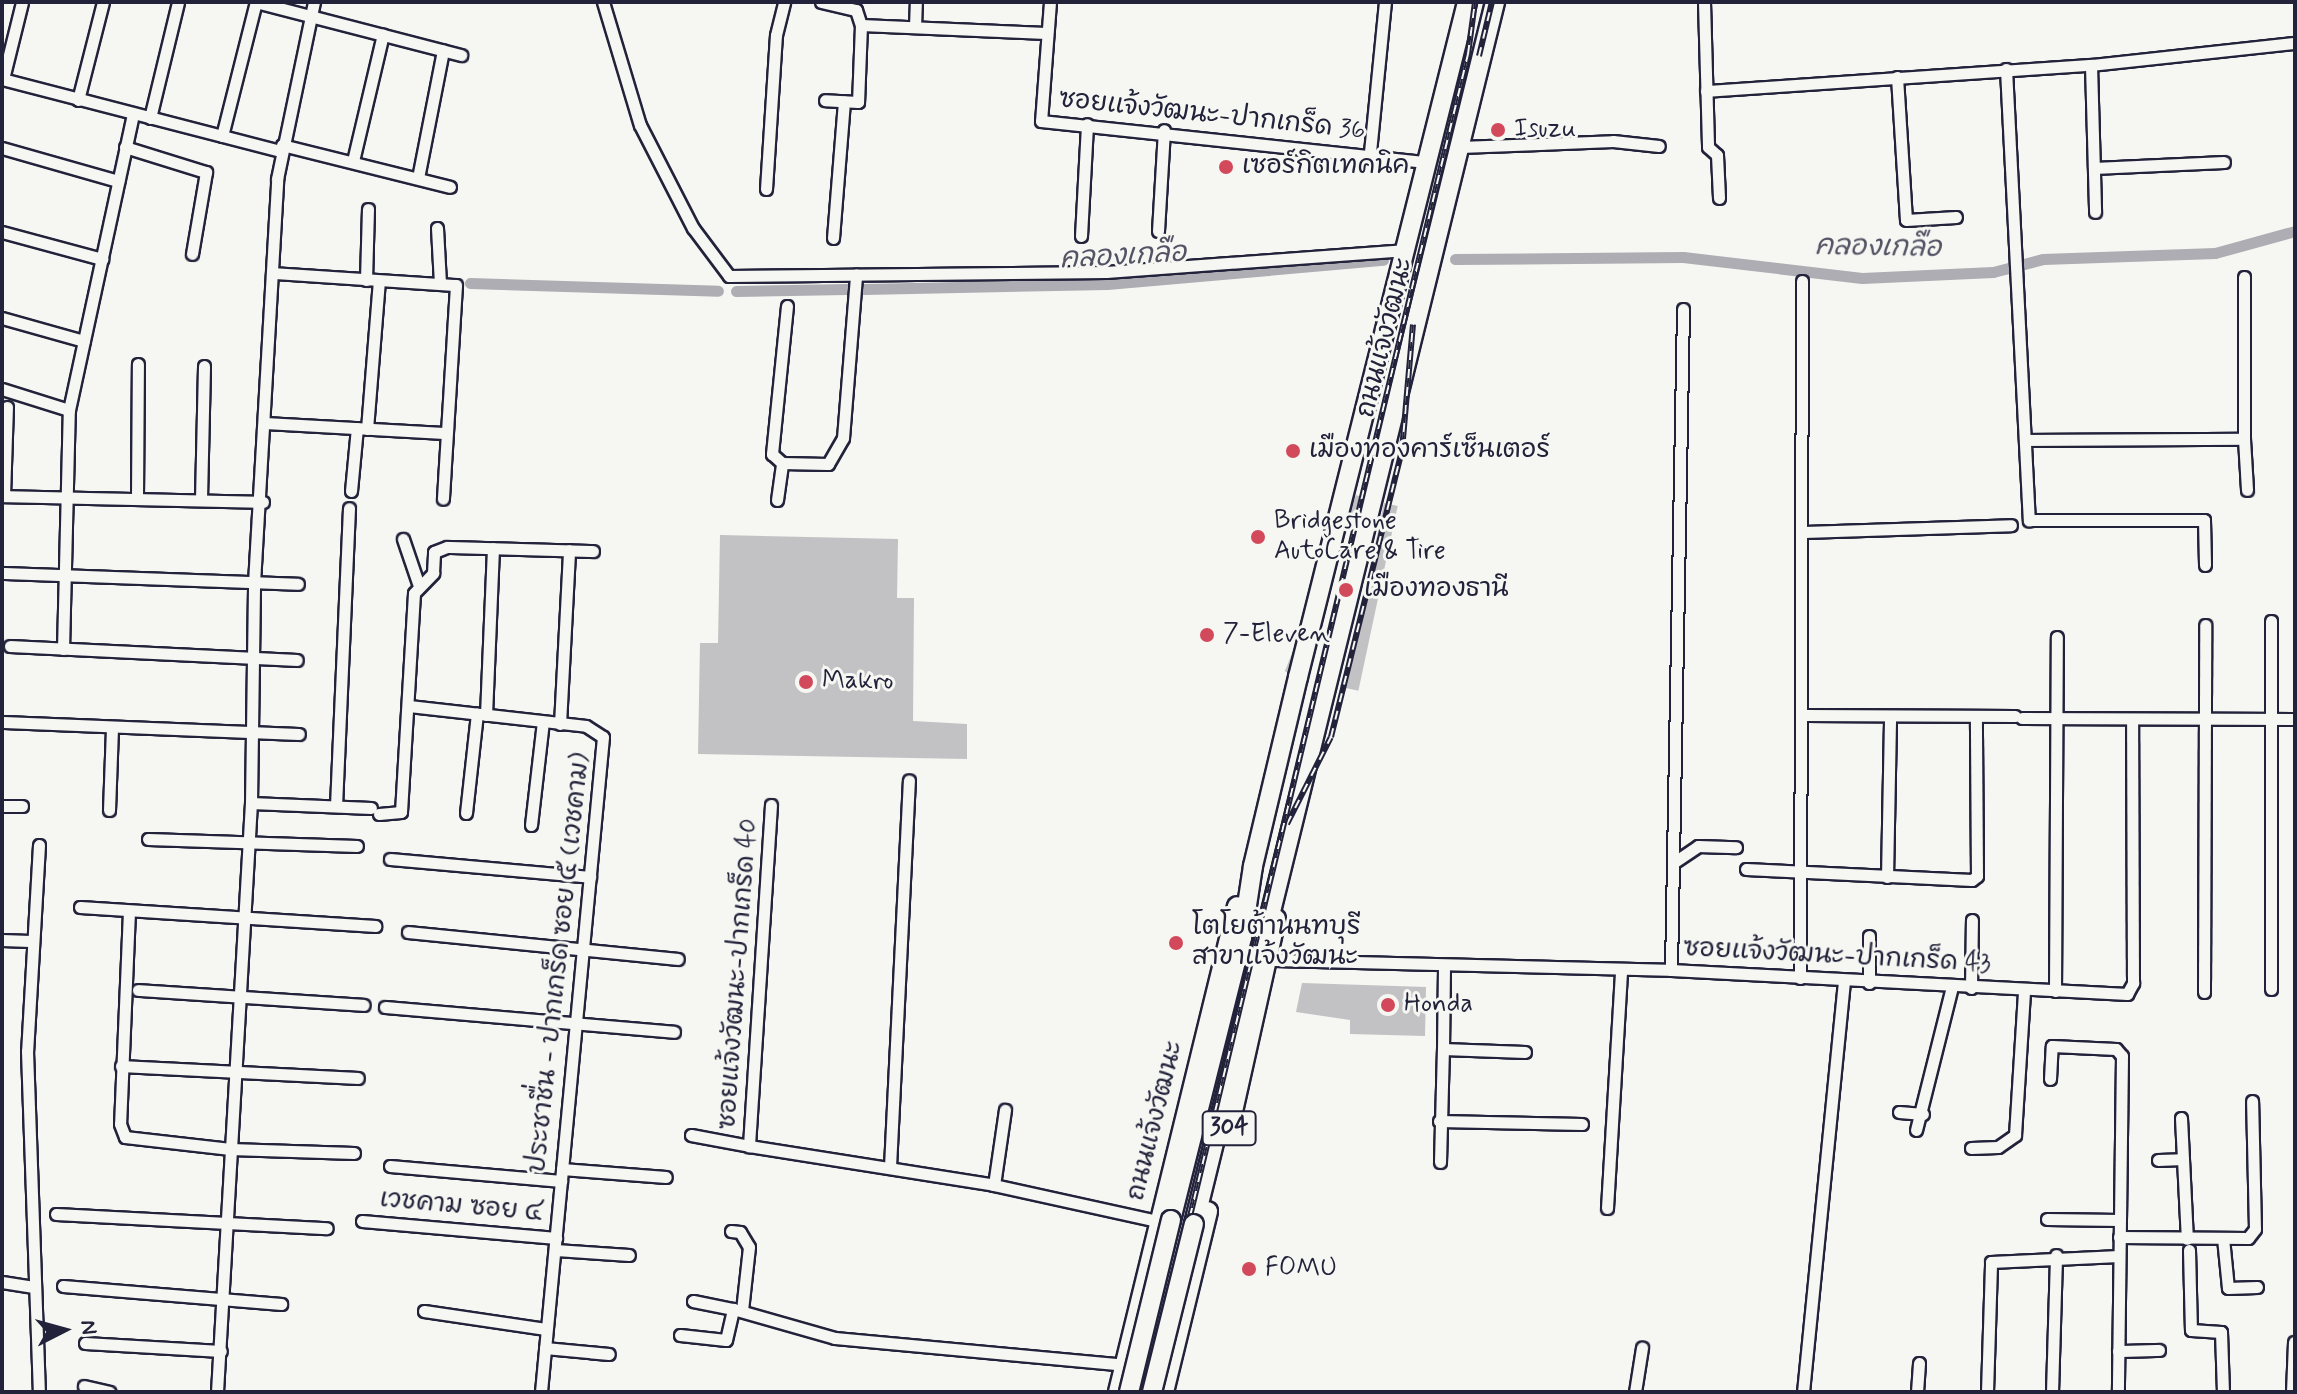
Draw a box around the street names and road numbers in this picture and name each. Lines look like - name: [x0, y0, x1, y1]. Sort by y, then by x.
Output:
- street label: ซอยแจ้งวัฒนะ-ปากเกร็ด 36: [1057, 84, 1367, 148]
- street label: ถนนแจ้งวัฒนะ: [1351, 255, 1421, 421]
- street label: ประชาชื่น - ปากเกร็ด ซอย ๕ (เวชคาม): [522, 751, 598, 1175]
- street label: ซอยแจ้งวัฒนะ-ปากเกร็ด 40: [713, 817, 765, 1131]
- street label: ซอยแจ้งวัฒนะ-ปากเกร็ด 43: [1682, 933, 1992, 981]
- street label: ถนนแจ้งวัฒนะ: [1121, 1038, 1191, 1204]
- road number: 304: [1201, 1108, 1257, 1148]
- street label: เวชคาม ซอย ๔: [378, 1184, 544, 1230]

